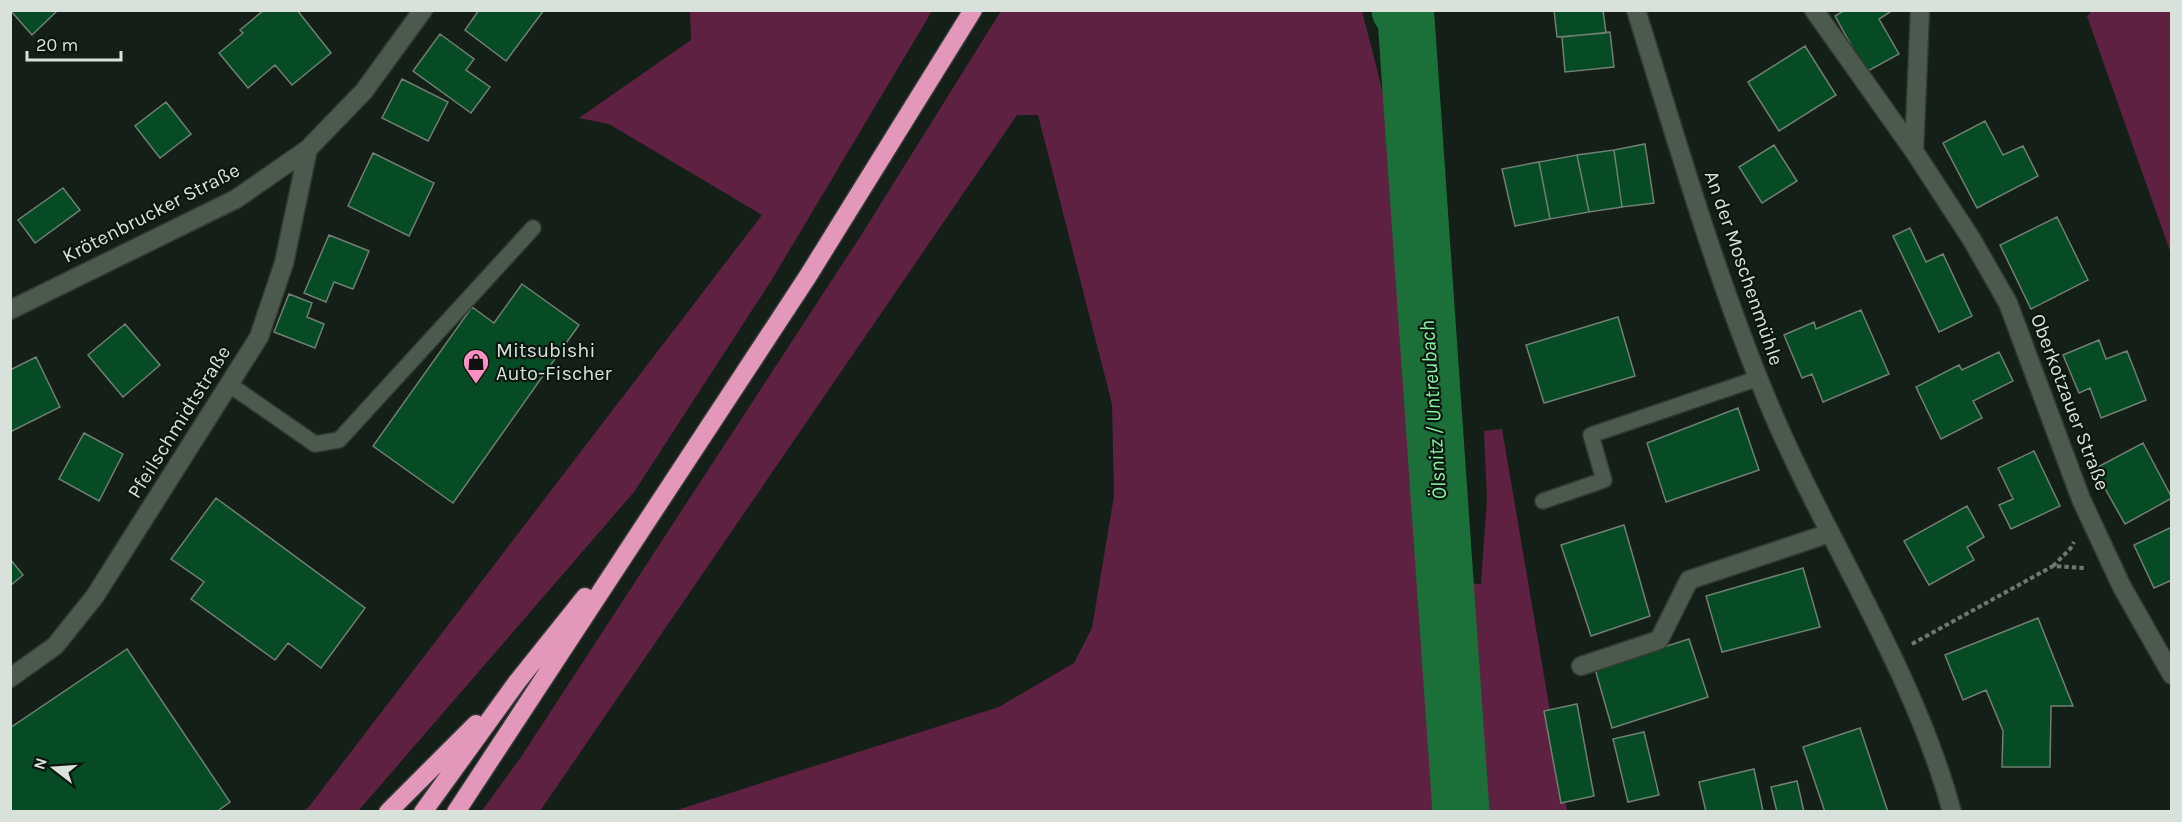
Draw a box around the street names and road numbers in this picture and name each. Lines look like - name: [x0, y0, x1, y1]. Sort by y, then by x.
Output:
- street label: Krötenbrucker Straße: [59, 158, 243, 268]
- street label: An der Moschenmühle: [1700, 168, 1788, 368]
- street label: Oberkotzauer Straße: [2026, 310, 2114, 494]
- street label: Pfeilschmidtstraße: [123, 341, 235, 503]

